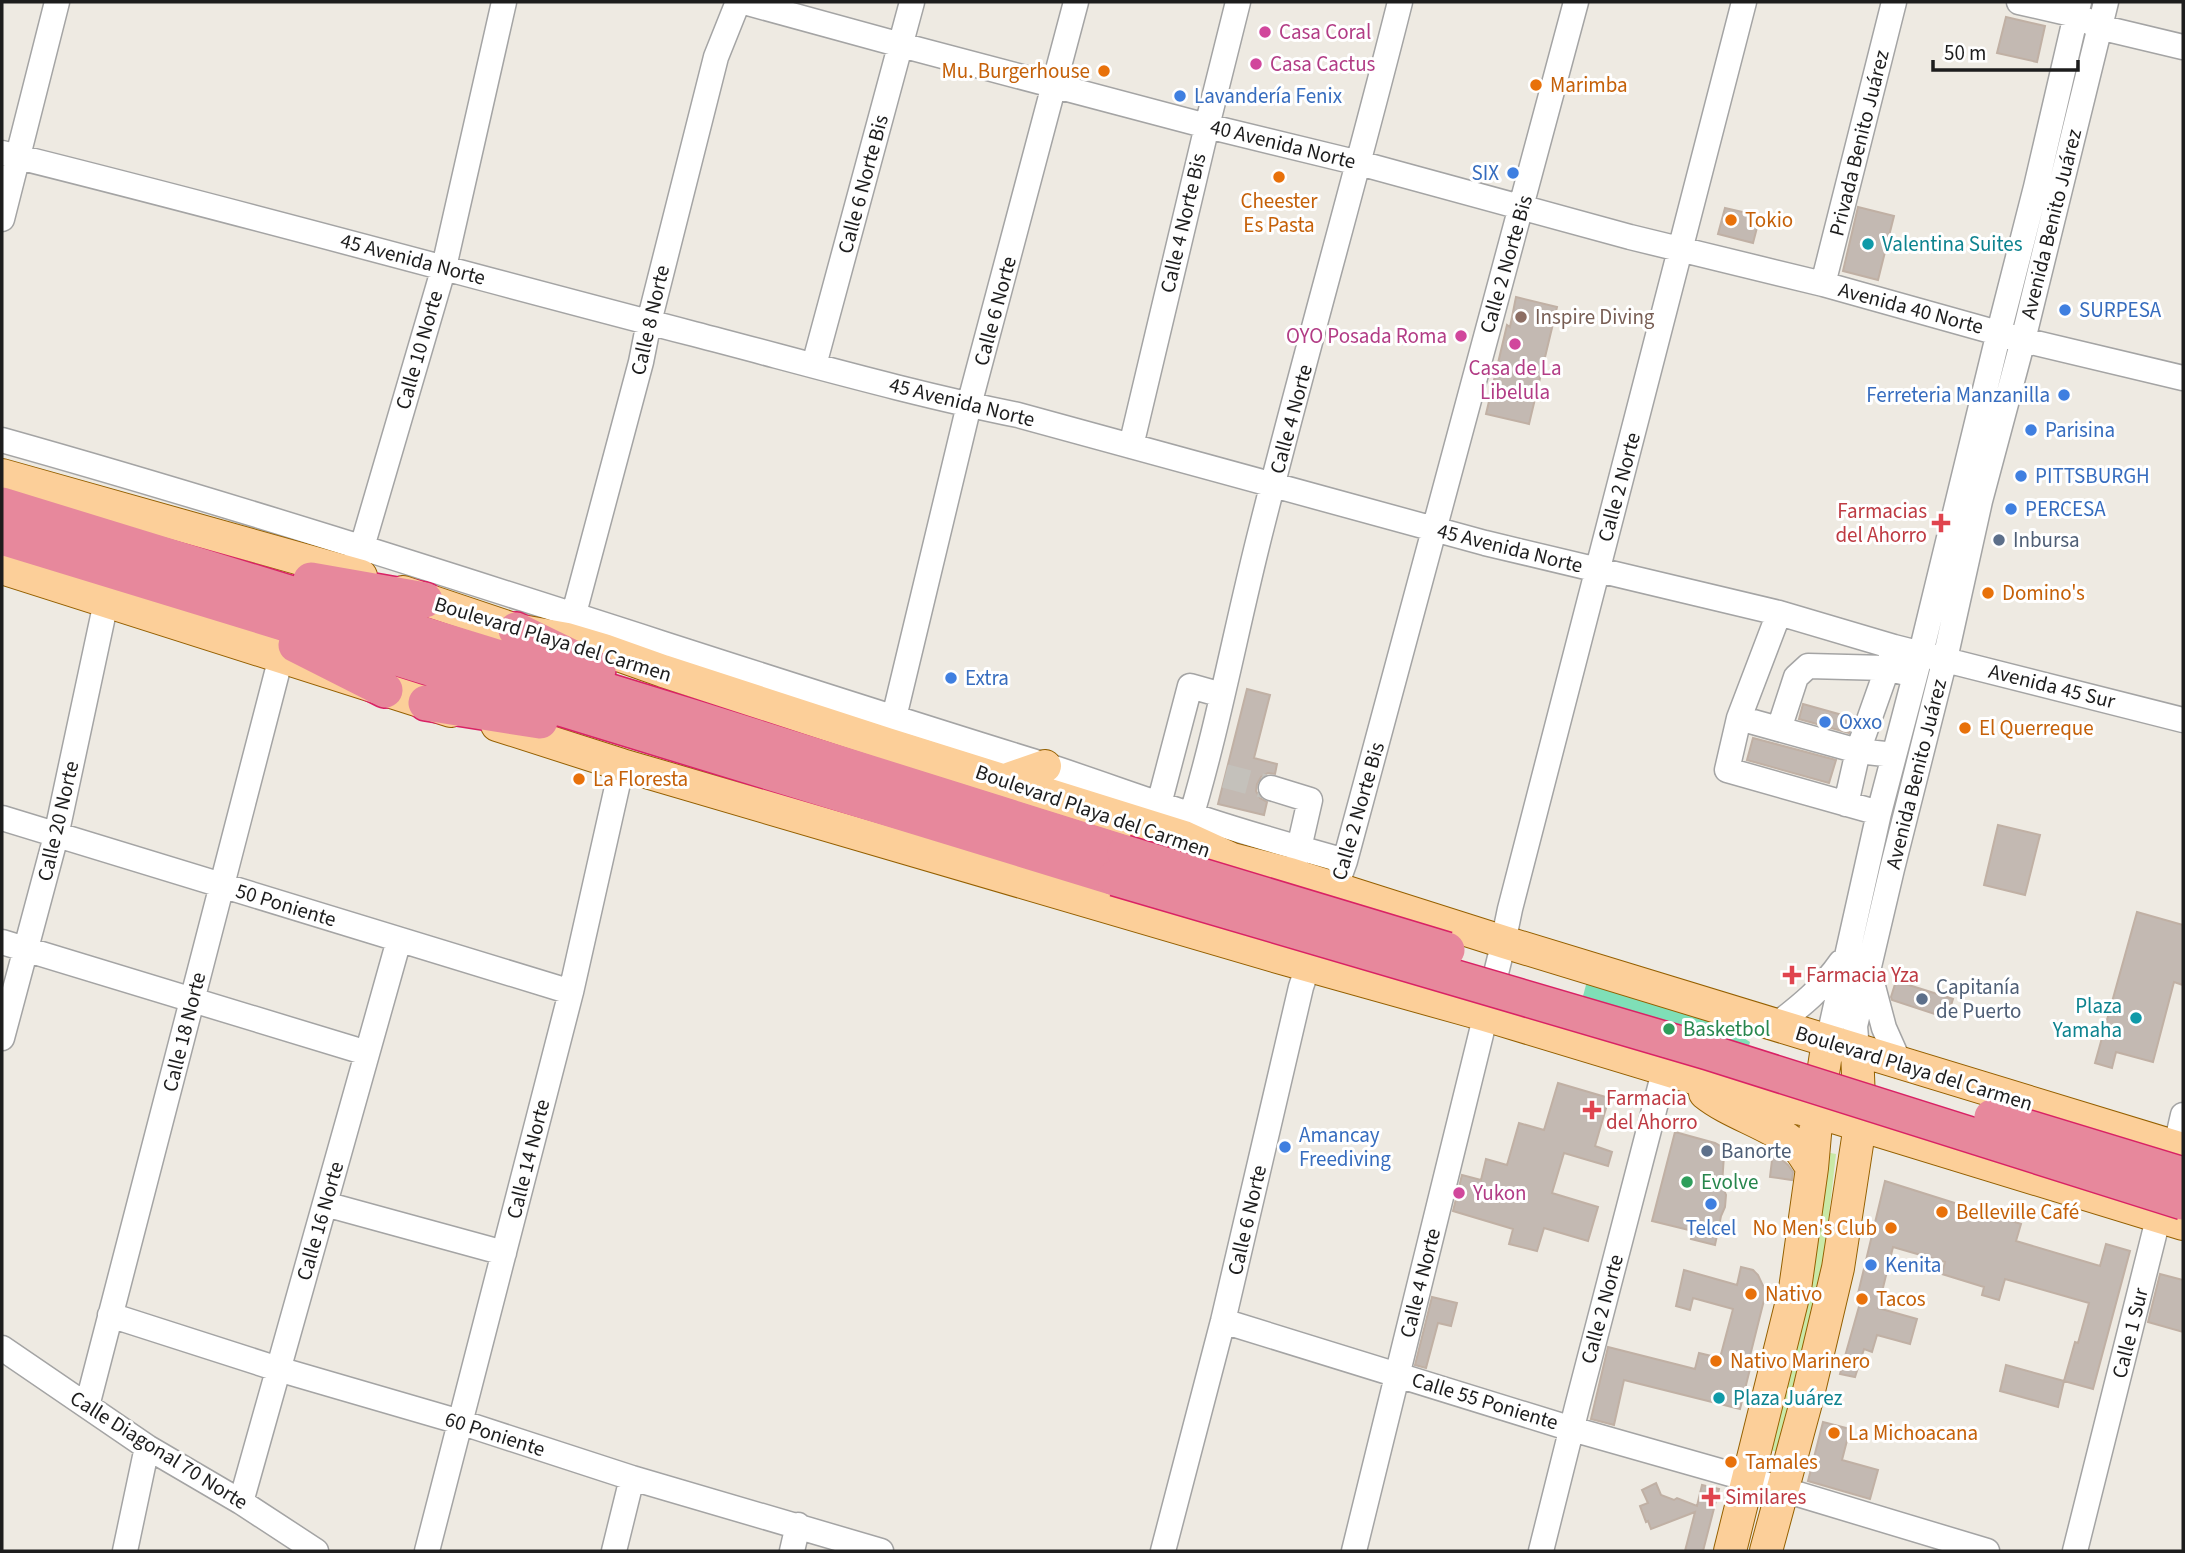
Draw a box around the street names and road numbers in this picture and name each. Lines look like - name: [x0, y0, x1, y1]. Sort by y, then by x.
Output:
- street label: Privada Benito Juárez: [1821, 47, 1897, 239]
- street label: Calle 6 Norte Bis: [830, 111, 896, 257]
- street label: 40 Avenida Norte: [1207, 111, 1359, 177]
- street label: Avenida Benito Juárez: [2013, 126, 2089, 322]
- street label: Calle 4 Norte Bis: [1152, 150, 1214, 296]
- street label: Calle 2 Norte Bis: [1472, 191, 1540, 337]
- street label: 45 Avenida Norte: [337, 225, 489, 293]
- street label: Calle 6 Norte: [966, 253, 1024, 369]
- street label: Calle 8 Norte: [623, 262, 677, 378]
- street label: Avenida 40 Norte: [1835, 274, 1987, 342]
- street label: Calle 10 Norte: [388, 287, 450, 413]
- street label: Calle 4 Norte: [1262, 361, 1320, 477]
- street label: 45 Avenida Norte: [886, 369, 1038, 435]
- street label: Calle 2 Norte: [1590, 429, 1648, 545]
- street label: 45 Avenida Norte: [1434, 515, 1586, 581]
- street label: Boulevard Playa del Carmen: [431, 589, 675, 689]
- street label: Avenida 45 Sur: [1986, 656, 2119, 716]
- street label: Avenida Benito Juárez: [1878, 676, 1954, 872]
- street label: Calle 2 Norte Bis: [1324, 738, 1392, 884]
- street label: Boulevard Playa del Carmen: [971, 757, 1215, 865]
- street label: Calle 20 Norte: [30, 758, 86, 884]
- street label: 50 Poniente: [232, 876, 340, 934]
- street label: Calle 18 Norte: [155, 969, 213, 1095]
- street label: Boulevard Playa del Carmen: [1792, 1018, 2036, 1118]
- street label: Calle 14 Norte: [499, 1096, 557, 1222]
- street label: Calle 16 Norte: [289, 1158, 351, 1284]
- street label: Calle 6 Norte: [1220, 1162, 1274, 1278]
- street label: Calle 4 Norte: [1392, 1225, 1448, 1341]
- street label: Calle 2 Norte: [1573, 1251, 1631, 1367]
- street label: Calle 1 Sur: [2104, 1284, 2156, 1381]
- street label: Calle 55 Poniente: [1408, 1365, 1562, 1437]
- street label: Calle Diagonal 70 Norte: [64, 1383, 254, 1517]
- street label: 60 Poniente: [441, 1404, 549, 1464]

